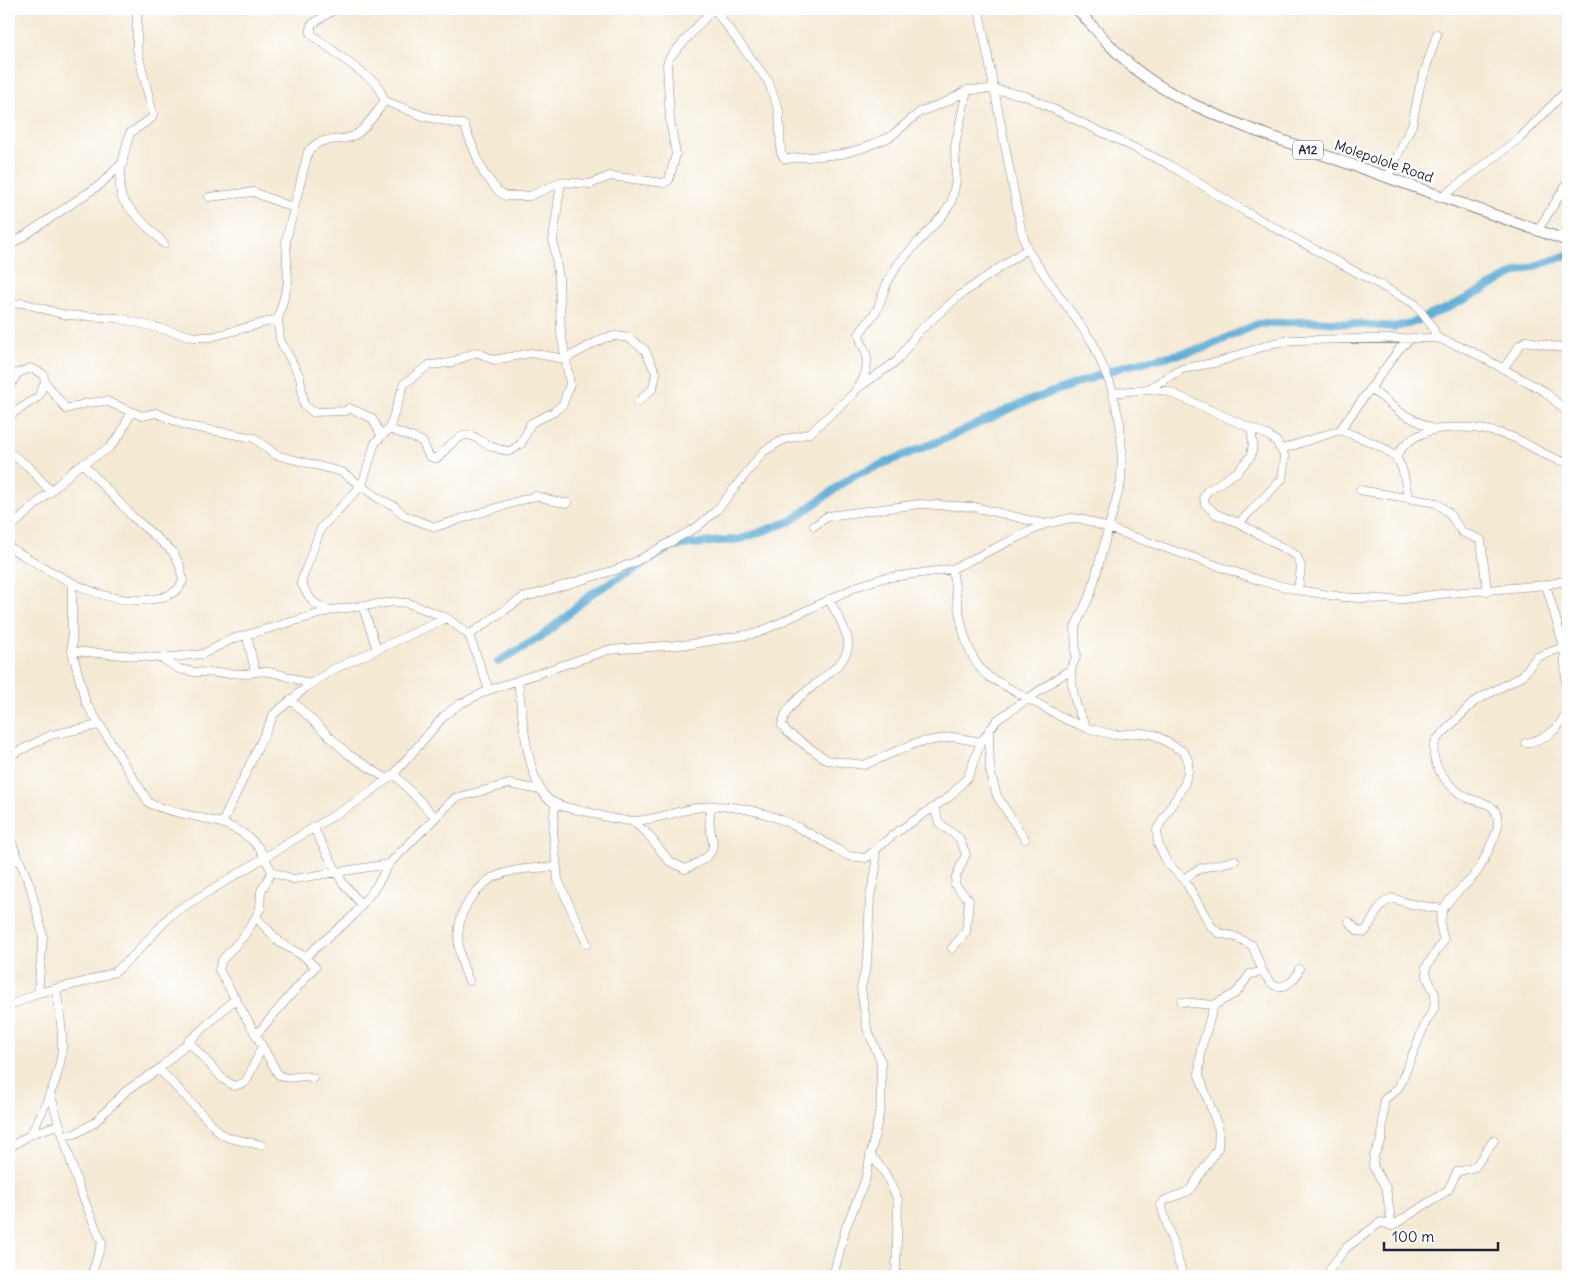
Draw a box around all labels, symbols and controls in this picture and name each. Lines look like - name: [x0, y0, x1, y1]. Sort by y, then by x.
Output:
- street label: Molepolole Road: [1332, 136, 1436, 186]
- road number: A12: [1293, 140, 1323, 160]
- scale bar: [1384, 1220, 1498, 1252]
- text: 100 m: [1392, 1227, 1434, 1246]

